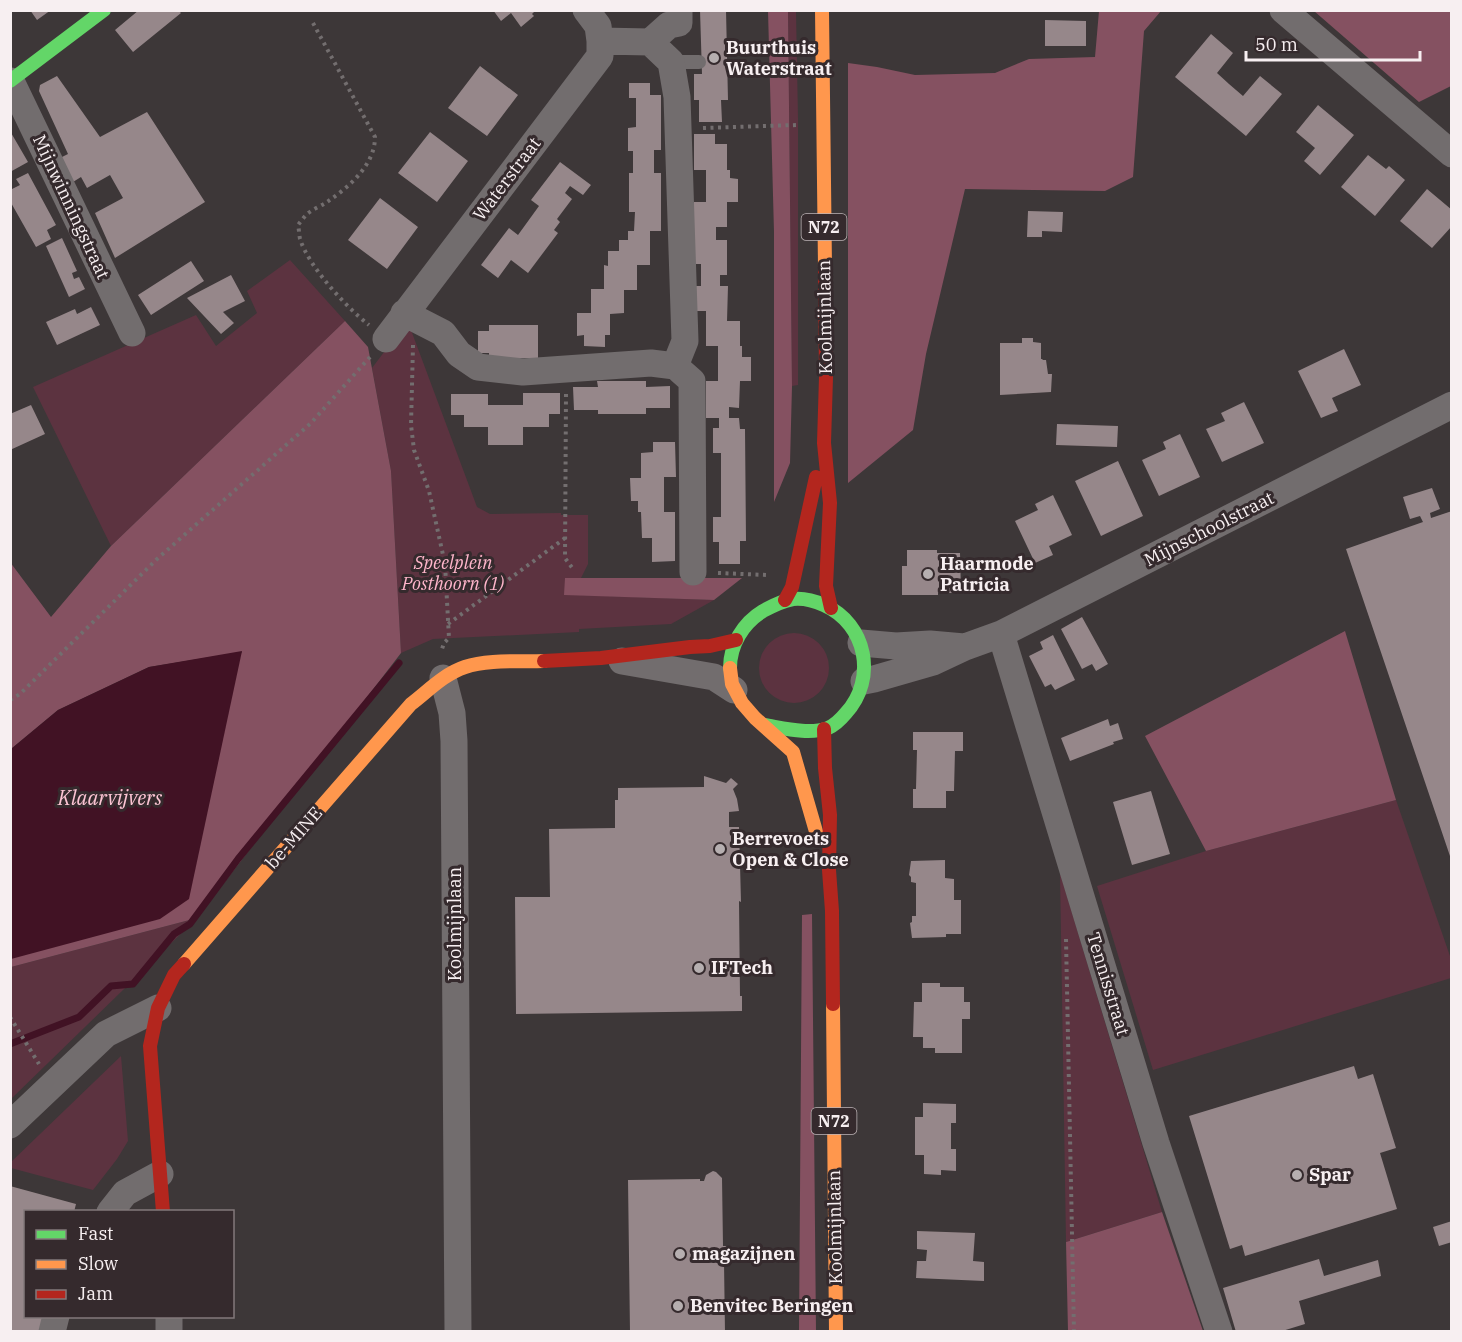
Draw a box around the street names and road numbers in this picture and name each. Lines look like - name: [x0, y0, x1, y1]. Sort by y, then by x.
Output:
- street label: Mijnwinningstraat: [28, 131, 115, 283]
- street label: Waterstraat: [468, 132, 546, 225]
- road number: N72: [802, 214, 846, 240]
- street label: Koolmijnlaan: [812, 260, 837, 374]
- street label: Mijnschoolstraat: [1140, 486, 1277, 571]
- street label: be-MINE: [260, 802, 327, 874]
- street label: Koolmijnlaan: [443, 867, 466, 981]
- street label: Tennisstraat: [1082, 929, 1135, 1038]
- road number: N72: [812, 1108, 856, 1134]
- street label: Koolmijnlaan: [822, 1170, 847, 1284]

